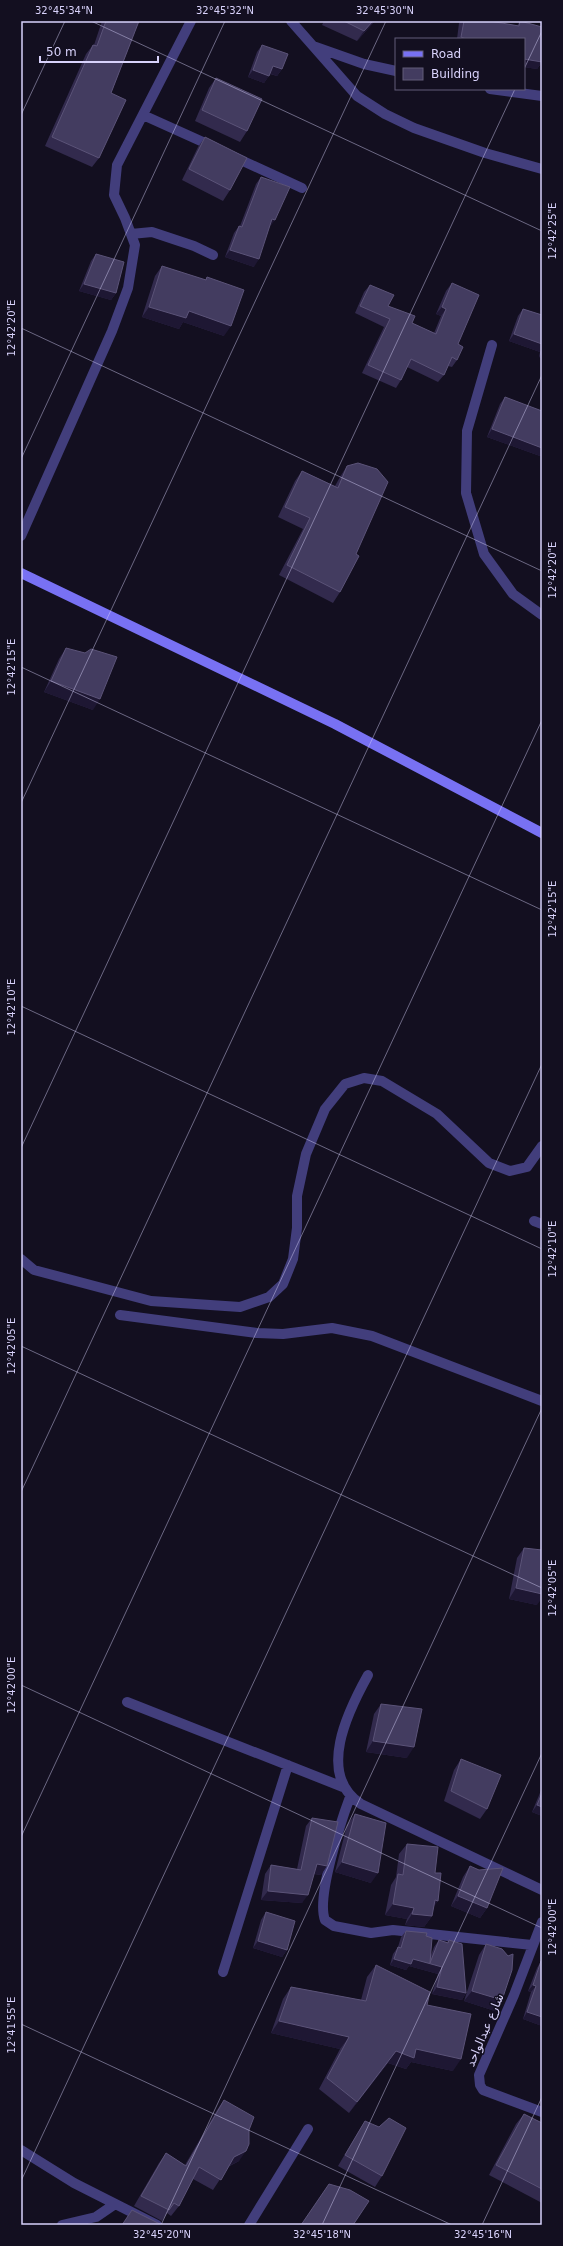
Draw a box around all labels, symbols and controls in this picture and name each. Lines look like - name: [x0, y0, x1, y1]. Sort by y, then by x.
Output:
- text: 32°45'34"N: [35, 5, 93, 16]
- text: 32°45'32"N: [196, 5, 254, 16]
- text: 32°45'30"N: [356, 5, 414, 16]
- scale bar: [40, 38, 158, 64]
- legend: [395, 38, 525, 90]
- text: 50 m: [46, 45, 77, 59]
- text: Road: [431, 47, 461, 61]
- text: Building: [431, 67, 480, 81]
- text: 12°42'25"E: [547, 203, 558, 259]
- text: 12°42'20"E: [6, 300, 17, 356]
- text: 12°42'20"E: [547, 542, 558, 598]
- text: 12°42'15"E: [6, 639, 17, 695]
- text: 12°42'15"E: [547, 881, 558, 937]
- text: 12°42'10"E: [6, 979, 17, 1035]
- text: 12°42'10"E: [547, 1221, 558, 1277]
- text: 12°42'05"E: [6, 1318, 17, 1374]
- text: 12°42'05"E: [547, 1560, 558, 1616]
- text: 12°42'00"E: [6, 1657, 17, 1713]
- text: 12°42'00"E: [547, 1899, 558, 1955]
- street label: شارع عبدالواحد: [463, 1991, 508, 2069]
- text: 12°41'55"E: [6, 1997, 17, 2053]
- text: 32°45'20"N: [133, 2229, 191, 2240]
- text: 32°45'18"N: [293, 2229, 351, 2240]
- text: 32°45'16"N: [454, 2229, 512, 2240]

